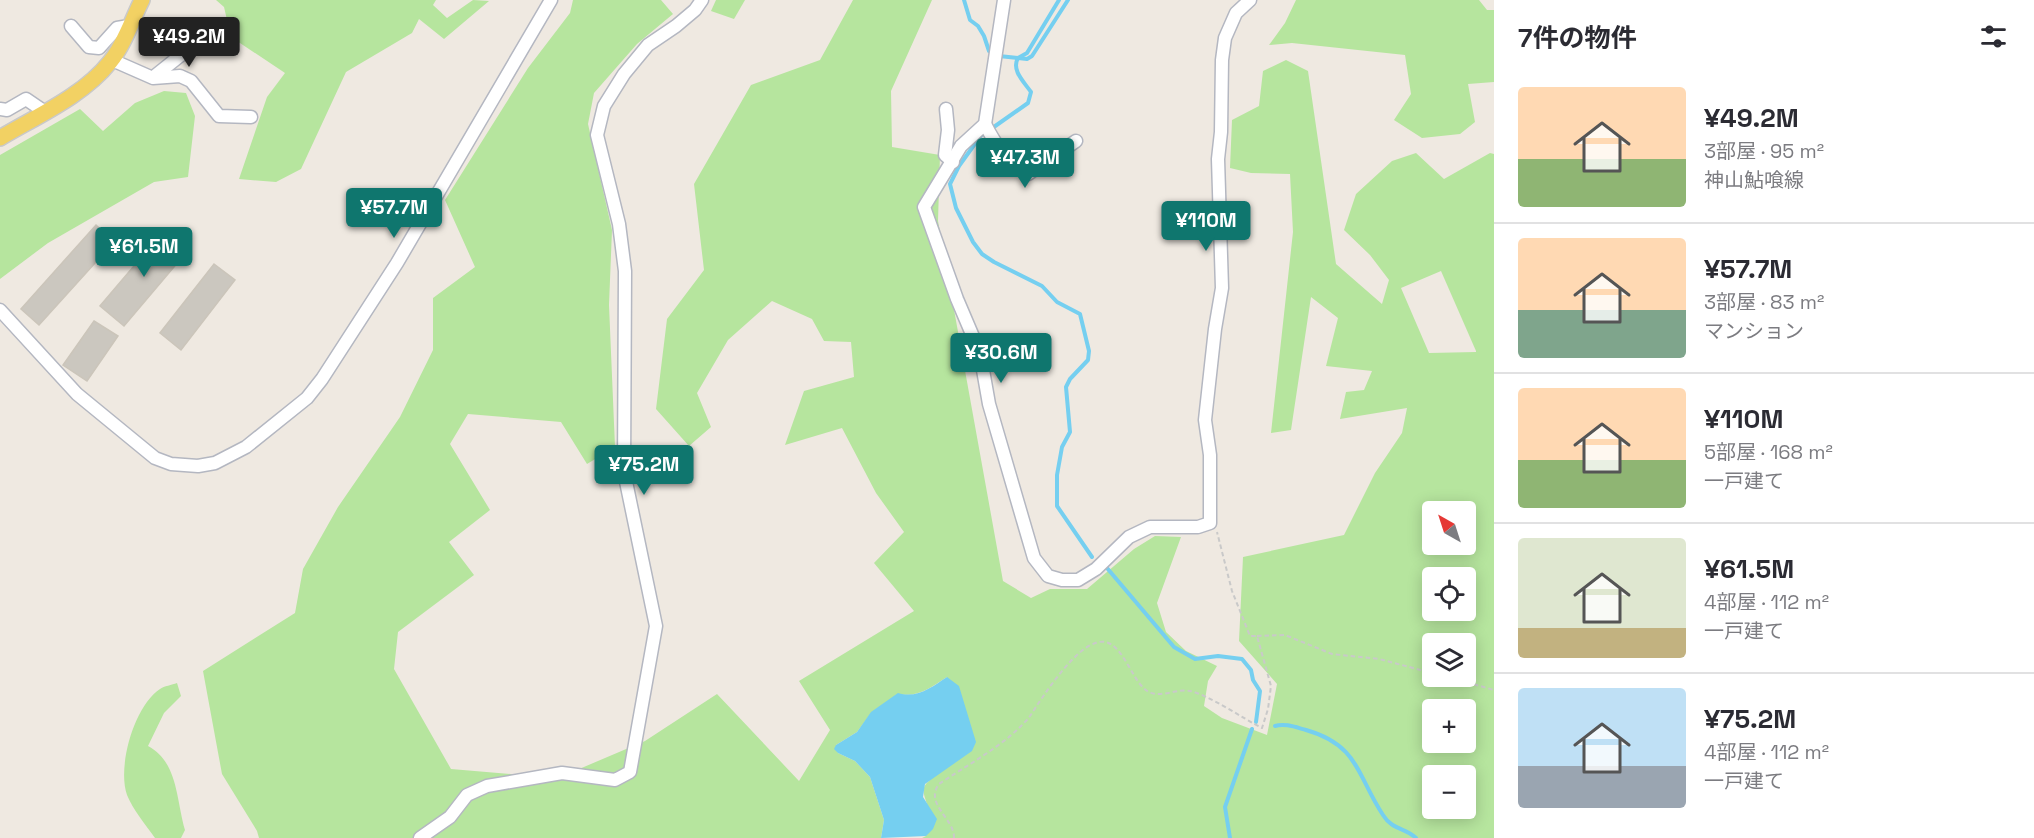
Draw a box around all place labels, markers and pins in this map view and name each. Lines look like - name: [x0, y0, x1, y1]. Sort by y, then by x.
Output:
- pin: ¥49.2M: [140, 17, 238, 68]
- pin: ¥47.3M: [976, 138, 1074, 189]
- pin: ¥57.7M: [345, 188, 443, 239]
- pin: ¥110M: [1164, 201, 1248, 252]
- pin: ¥61.5M: [95, 227, 193, 278]
- pin: ¥30.6M: [952, 333, 1050, 384]
- pin: ¥75.2M: [595, 445, 693, 496]

